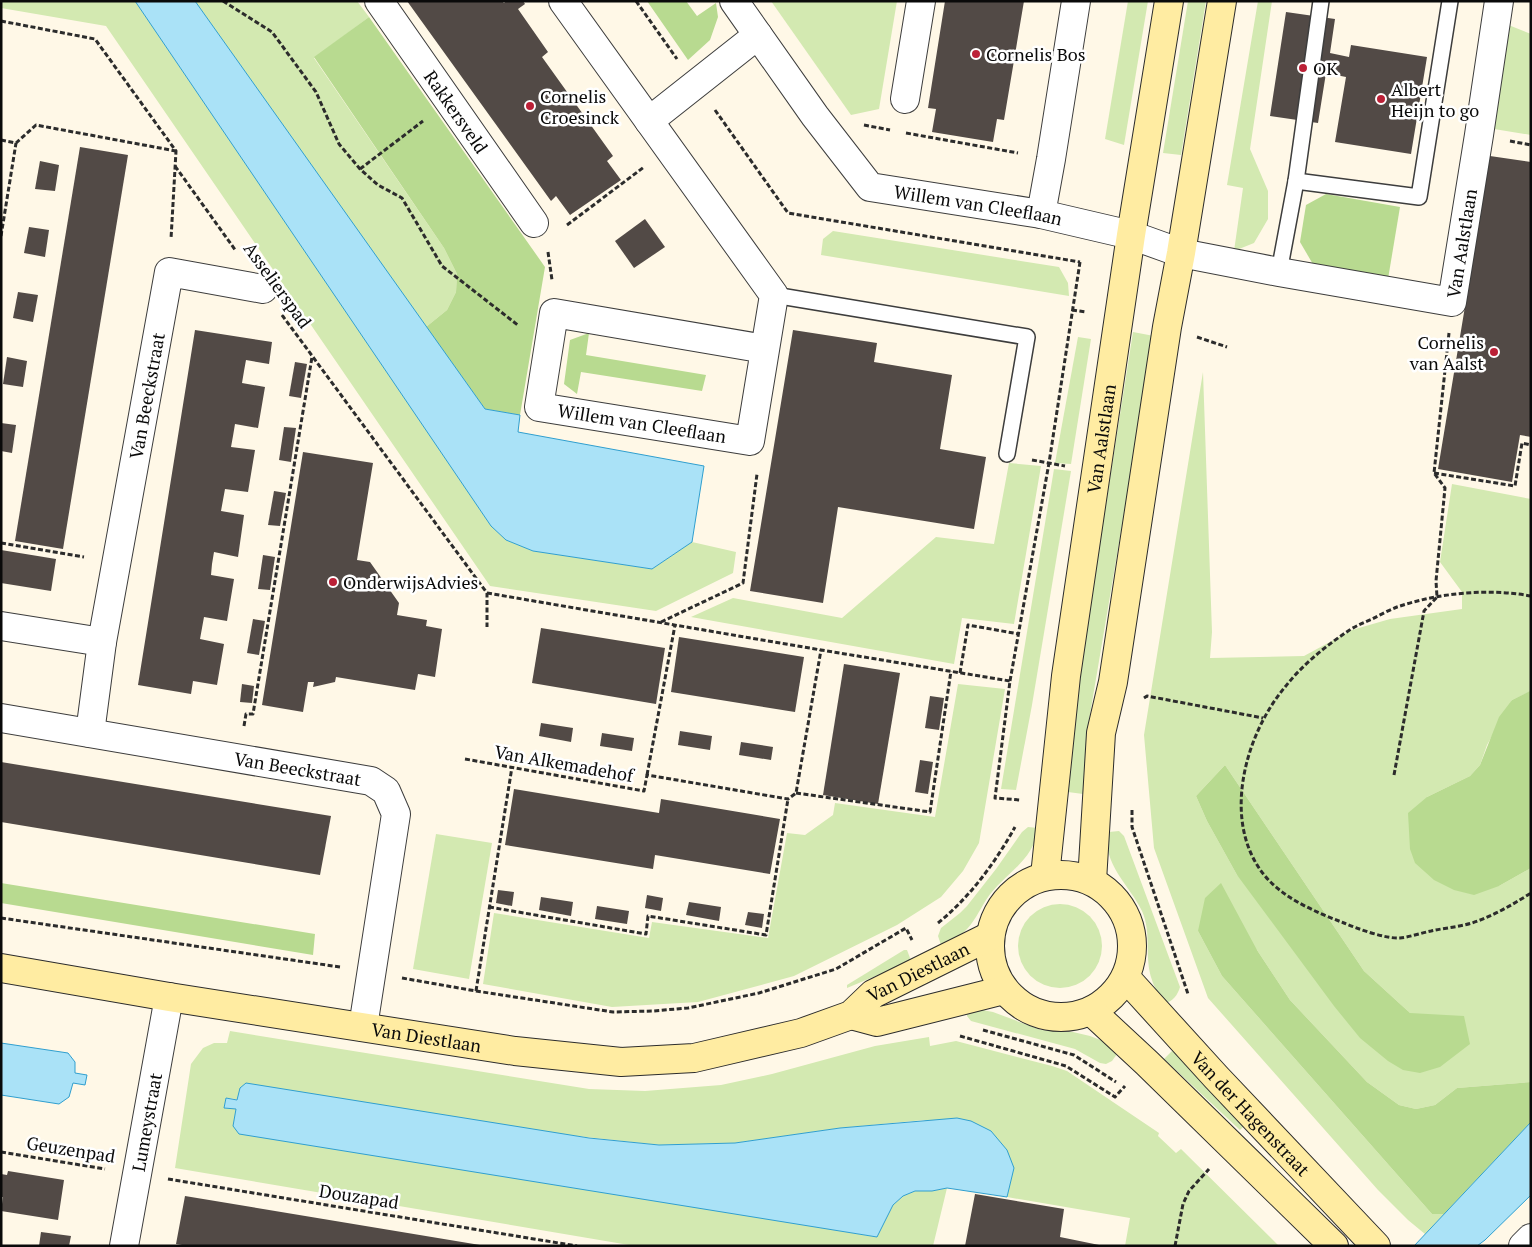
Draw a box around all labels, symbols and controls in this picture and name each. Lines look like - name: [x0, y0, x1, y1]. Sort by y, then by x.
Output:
- place label: Cornelis Bos: [986, 42, 1086, 66]
- marker: Cornelis Bos: [970, 48, 982, 60]
- place label: OK: [1313, 56, 1338, 80]
- marker: OK: [1297, 62, 1309, 74]
- street label: Rakkersveld: [419, 65, 494, 158]
- place label: Albert Heijn to go: [1391, 77, 1479, 122]
- place label: Cornelis Croesinck: [540, 84, 620, 129]
- marker: Albert Heijn to go: [1375, 93, 1387, 105]
- marker: Cornelis Croesinck: [524, 100, 536, 112]
- street label: Willem van Cleeflaan: [892, 179, 1065, 231]
- street label: Van Aalstlaan: [1441, 187, 1482, 300]
- street label: Asselierspad: [239, 237, 317, 333]
- street label: Van Beeckstraat: [123, 330, 170, 461]
- place label: Cornelis van Aalst: [1409, 330, 1484, 375]
- marker: Cornelis van Aalst: [1488, 346, 1500, 358]
- street label: Van Aalstlaan: [1081, 382, 1121, 495]
- street label: Willem van Cleeflaan: [556, 398, 728, 448]
- place label: OnderwijsAdvies: [343, 570, 478, 594]
- marker: OnderwijsAdvies: [327, 576, 339, 588]
- street label: Van Alkemadehof: [493, 739, 637, 787]
- street label: Van Beeckstraat: [233, 746, 363, 791]
- street label: Van Diestlaan: [863, 936, 973, 1007]
- street label: Van Diestlaan: [370, 1017, 483, 1058]
- street label: Van der Hagenstraat: [1186, 1046, 1316, 1181]
- street label: Lumeystraat: [126, 1070, 167, 1173]
- street label: Geuzenpad: [25, 1130, 117, 1168]
- street label: Douzapad: [318, 1178, 400, 1214]

